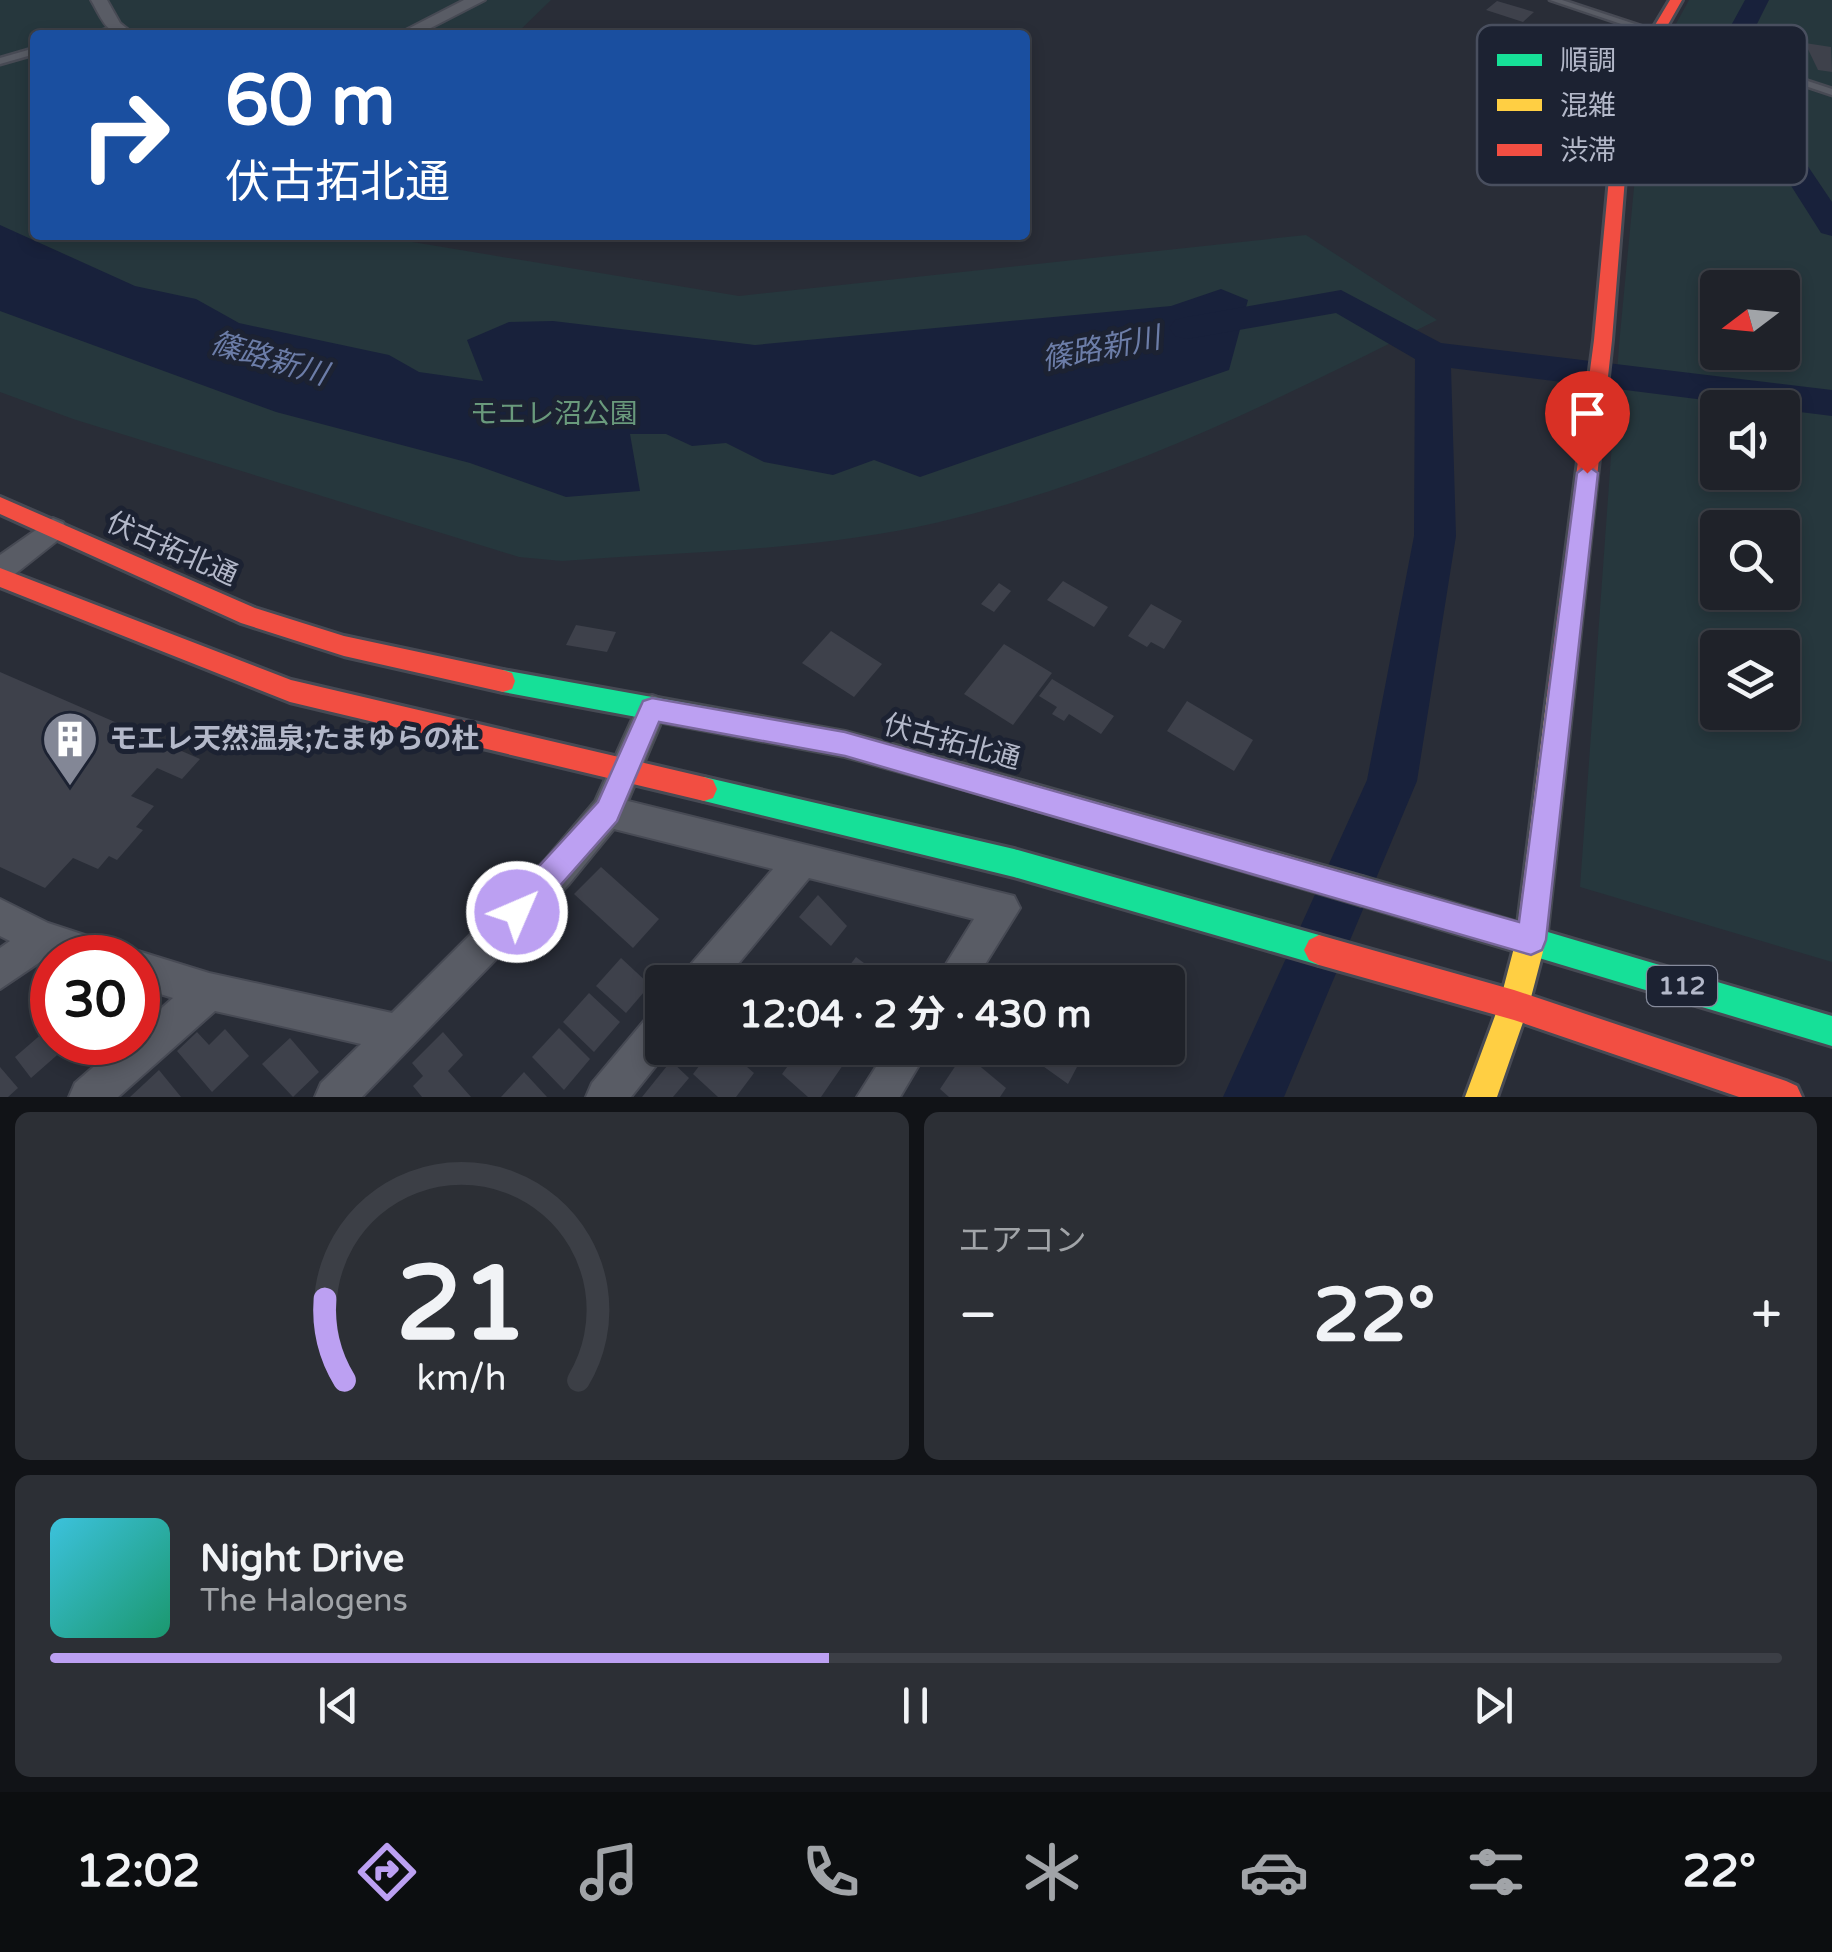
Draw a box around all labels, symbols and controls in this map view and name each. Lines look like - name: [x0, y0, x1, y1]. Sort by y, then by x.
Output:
- legend: [1477, 25, 1807, 185]
- text: 順調: [1560, 44, 1616, 78]
- text: 60 m: [225, 60, 395, 144]
- icon: right: [60, 70, 190, 200]
- text: 混雑: [1560, 89, 1616, 123]
- text: 渋滞: [1560, 134, 1616, 168]
- text: 伏古拓北通: [225, 156, 450, 210]
- north arrow: [1700, 270, 1800, 370]
- map controls: [1700, 270, 1800, 730]
- water label: 篠路新川: [1039, 319, 1166, 379]
- water label: 篠路新川: [206, 325, 335, 394]
- pin: [1545, 371, 1630, 474]
- icon: arrive: [1560, 386, 1615, 441]
- button: sound: [1700, 390, 1800, 490]
- park label: モエレ沼公園: [470, 397, 638, 431]
- street label: 伏古拓北通: [101, 505, 243, 593]
- button: search: [1700, 510, 1800, 610]
- button: layers: [1700, 630, 1800, 730]
- street label: 伏古拓北通: [880, 707, 1024, 777]
- building icon: モエレ天然温泉;たまゆらの杜: [40, 709, 100, 788]
- place label: モエレ天然温泉;たまゆらの杜: [109, 722, 479, 756]
- position arrow: [465, 860, 569, 964]
- speed limit sign: 30: [30, 935, 160, 1065]
- road number: 112: [1647, 966, 1717, 1006]
- text: 12:04 · 2 分 · 430 m: [739, 992, 1091, 1038]
- text: エアコン: [959, 1222, 1087, 1260]
- text: 21: [396, 1243, 527, 1368]
- text: 22°: [1313, 1271, 1436, 1361]
- text: −: [959, 1283, 998, 1349]
- text: +: [1751, 1283, 1782, 1349]
- text: km/h: [417, 1357, 507, 1400]
- text: Night Drive: [200, 1536, 404, 1582]
- text: The Halogens: [200, 1582, 408, 1620]
- icon: previous: [311, 1678, 366, 1733]
- icon: pause: [888, 1678, 943, 1733]
- icon: next: [1466, 1678, 1521, 1733]
- icon: directions: [352, 1837, 422, 1907]
- icon: music: [574, 1837, 644, 1907]
- icon: phone: [796, 1837, 866, 1907]
- icon: climate: [1017, 1837, 1087, 1907]
- icon: car: [1239, 1837, 1309, 1907]
- icon: filters: [1461, 1837, 1531, 1907]
- text: 12:02: [76, 1845, 201, 1899]
- text: 22°: [1683, 1845, 1756, 1899]

